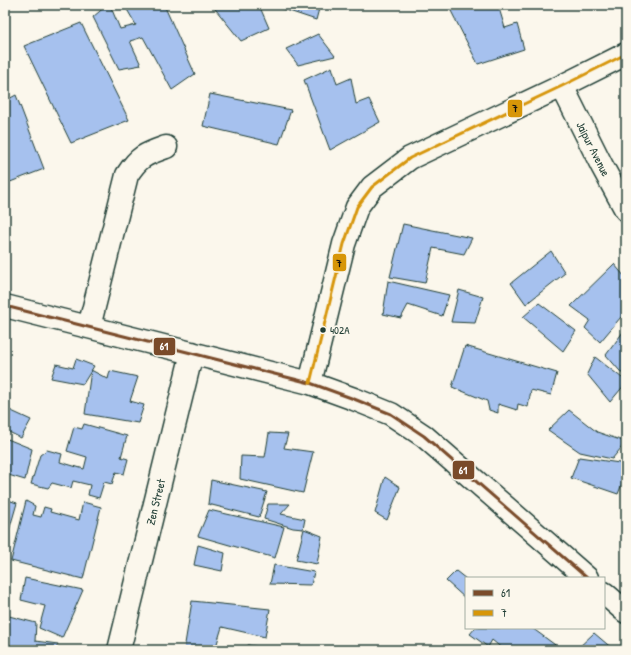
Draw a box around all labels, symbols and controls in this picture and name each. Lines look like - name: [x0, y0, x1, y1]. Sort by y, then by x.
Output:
- line badge: 7: [507, 99, 523, 118]
- text: 7: [511, 101, 518, 115]
- street label: Jaipur Avenue: [572, 118, 615, 179]
- line badge: 7: [332, 253, 347, 272]
- text: 7: [335, 256, 342, 270]
- place label: 402A: [330, 323, 350, 337]
- marker: 402A: [318, 325, 328, 335]
- line badge: 61: [153, 337, 176, 356]
- text: 61: [160, 339, 168, 353]
- line badge: 61: [452, 460, 475, 480]
- text: 61: [459, 463, 467, 477]
- street label: Zen Street: [142, 476, 170, 527]
- legend: [465, 577, 605, 629]
- text: 61: [501, 584, 510, 601]
- text: 7: [501, 604, 507, 621]

